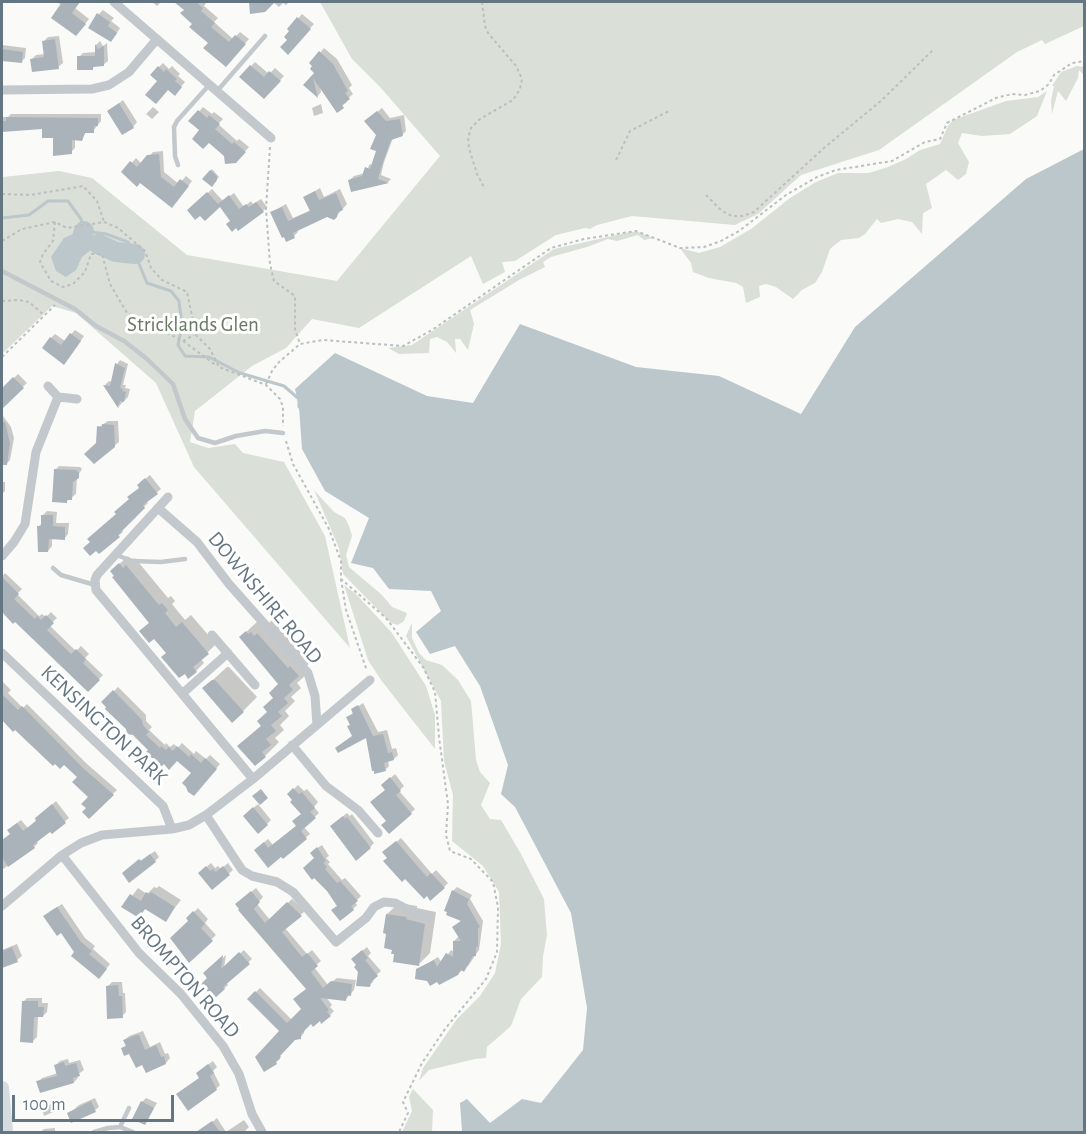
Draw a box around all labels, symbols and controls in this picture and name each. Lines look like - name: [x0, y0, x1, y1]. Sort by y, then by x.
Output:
- park label: Stricklands Glen: [127, 312, 259, 338]
- street label: DOWNSHIRE ROAD: [202, 527, 328, 669]
- street label: KENSINGTON PARK: [36, 660, 172, 790]
- street label: BROMPTON ROAD: [125, 911, 245, 1043]
- scale bar: [15, 1083, 177, 1121]
- text: 100 m: [23, 1096, 66, 1114]

